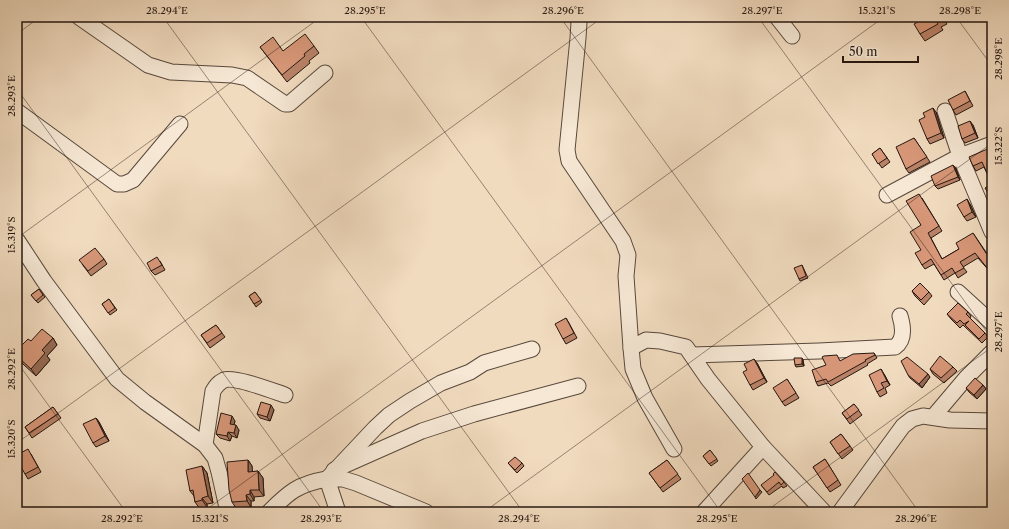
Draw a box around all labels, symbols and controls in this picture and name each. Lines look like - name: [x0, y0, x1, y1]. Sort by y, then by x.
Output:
- text: 28.294°E: [146, 4, 188, 17]
- text: 28.295°E: [344, 4, 386, 17]
- text: 28.296°E: [542, 4, 584, 17]
- text: 28.297°E: [741, 4, 783, 17]
- text: 15.321°S: [859, 4, 895, 17]
- text: 28.298°E: [939, 4, 981, 17]
- scale bar: [843, 38, 918, 64]
- text: 28.298°E: [992, 38, 1005, 80]
- text: 50 m: [849, 44, 878, 59]
- text: 28.293°E: [5, 75, 18, 117]
- text: 15.322°S: [992, 127, 1005, 165]
- text: 15.319°S: [5, 216, 18, 254]
- text: 28.297°E: [992, 311, 1005, 353]
- text: 28.292°E: [5, 348, 18, 390]
- text: 15.320°S: [5, 419, 18, 459]
- text: 28.292°E: [101, 512, 143, 525]
- text: 15.321°S: [192, 512, 228, 525]
- text: 28.293°E: [300, 512, 342, 525]
- text: 28.294°E: [498, 512, 540, 525]
- text: 28.295°E: [696, 512, 738, 525]
- text: 28.296°E: [895, 512, 937, 525]

